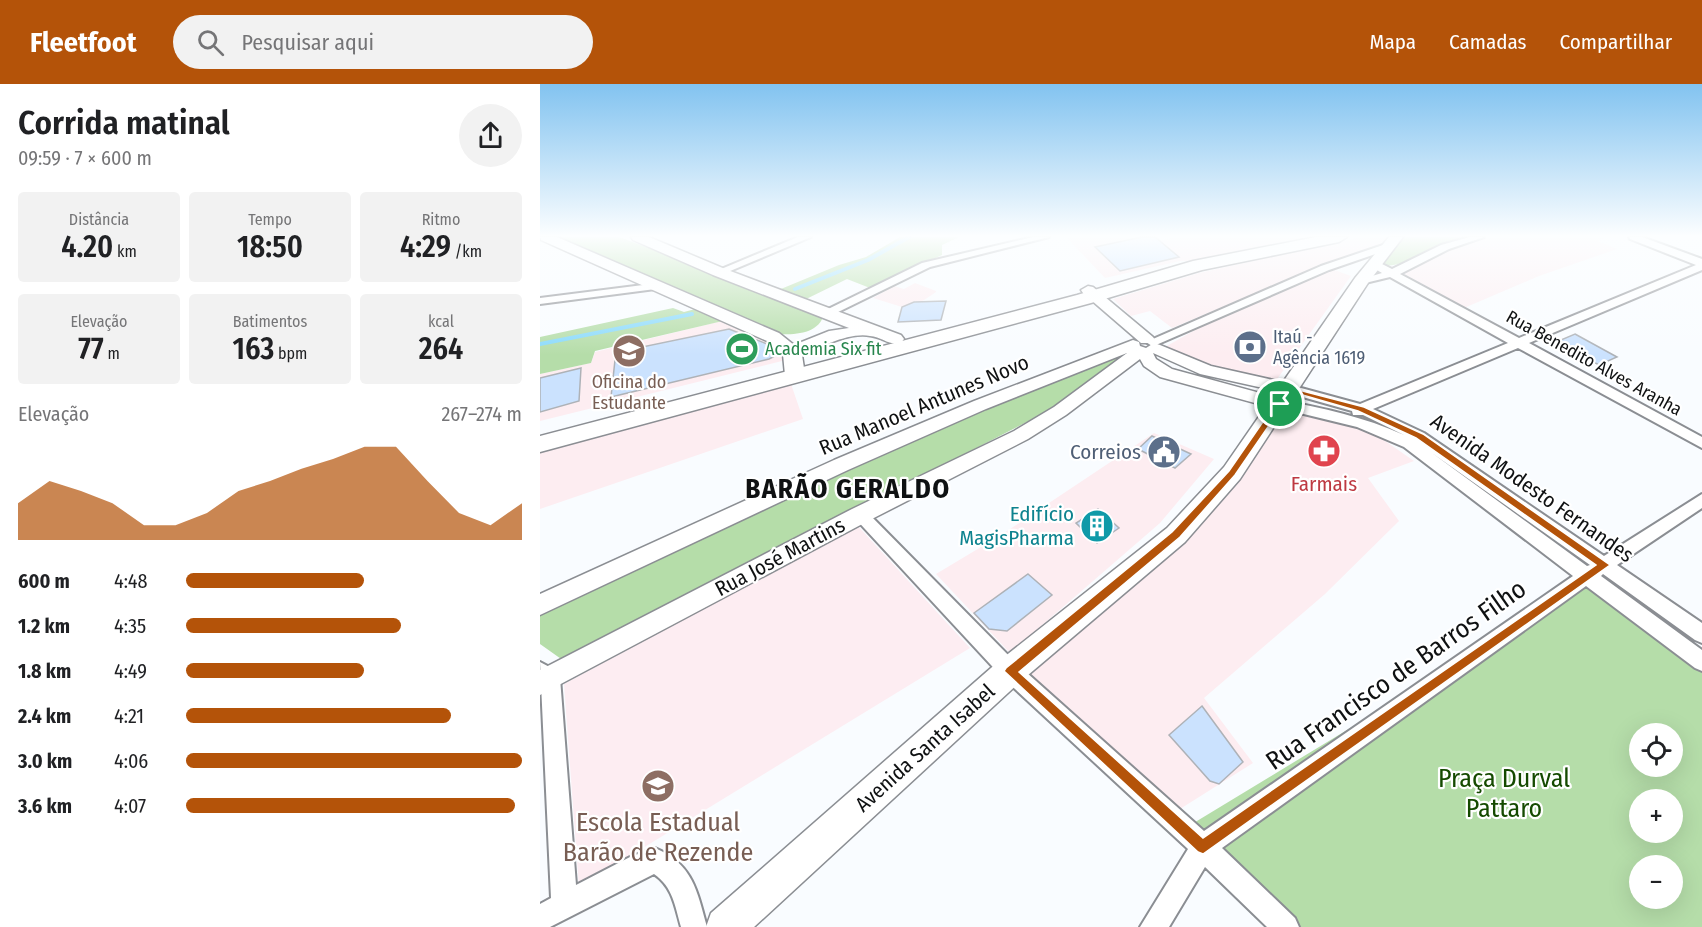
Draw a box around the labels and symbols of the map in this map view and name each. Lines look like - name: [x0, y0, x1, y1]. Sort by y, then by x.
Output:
- street label: Rua Benedito Alves Aranha: [1502, 306, 1686, 421]
- place label: Itaú - Agência 1619: [1273, 326, 1365, 369]
- bank icon: Itaú - Agência 1619: [1232, 329, 1268, 365]
- sports icon: Academia Six fit: [724, 331, 760, 367]
- school or university icon: Oficina do Estudante: [611, 333, 647, 369]
- place label: Academia Six fit: [765, 338, 882, 360]
- street label: Rua Manoel Antunes Novo: [815, 349, 1033, 461]
- place label: Oficina do Estudante: [592, 371, 666, 414]
- pin: [1254, 378, 1305, 429]
- street label: Avenida Modesto Fernandes: [1425, 408, 1639, 568]
- pharmacy icon: Farmais: [1306, 433, 1342, 469]
- public building icon: Correios: [1146, 434, 1182, 470]
- place label: Correios: [1070, 439, 1141, 465]
- place label: Farmais: [1291, 471, 1357, 497]
- district label: BARÃO GERALDO: [745, 473, 951, 505]
- place label: Edifício MagisPharma: [959, 501, 1074, 551]
- building icon: Edifício MagisPharma: [1079, 508, 1115, 544]
- street label: Rua José Martins: [711, 512, 849, 602]
- street label: Rua Francisco de Barros Filho: [1260, 573, 1532, 777]
- street label: Avenida Santa Isabel: [850, 678, 1001, 818]
- park label: Praça Durval Pattaro: [1438, 763, 1570, 824]
- school or university icon: Escola Estadual Barão de Rezende: [640, 768, 676, 804]
- place label: Escola Estadual Barão de Rezende: [563, 807, 753, 868]

